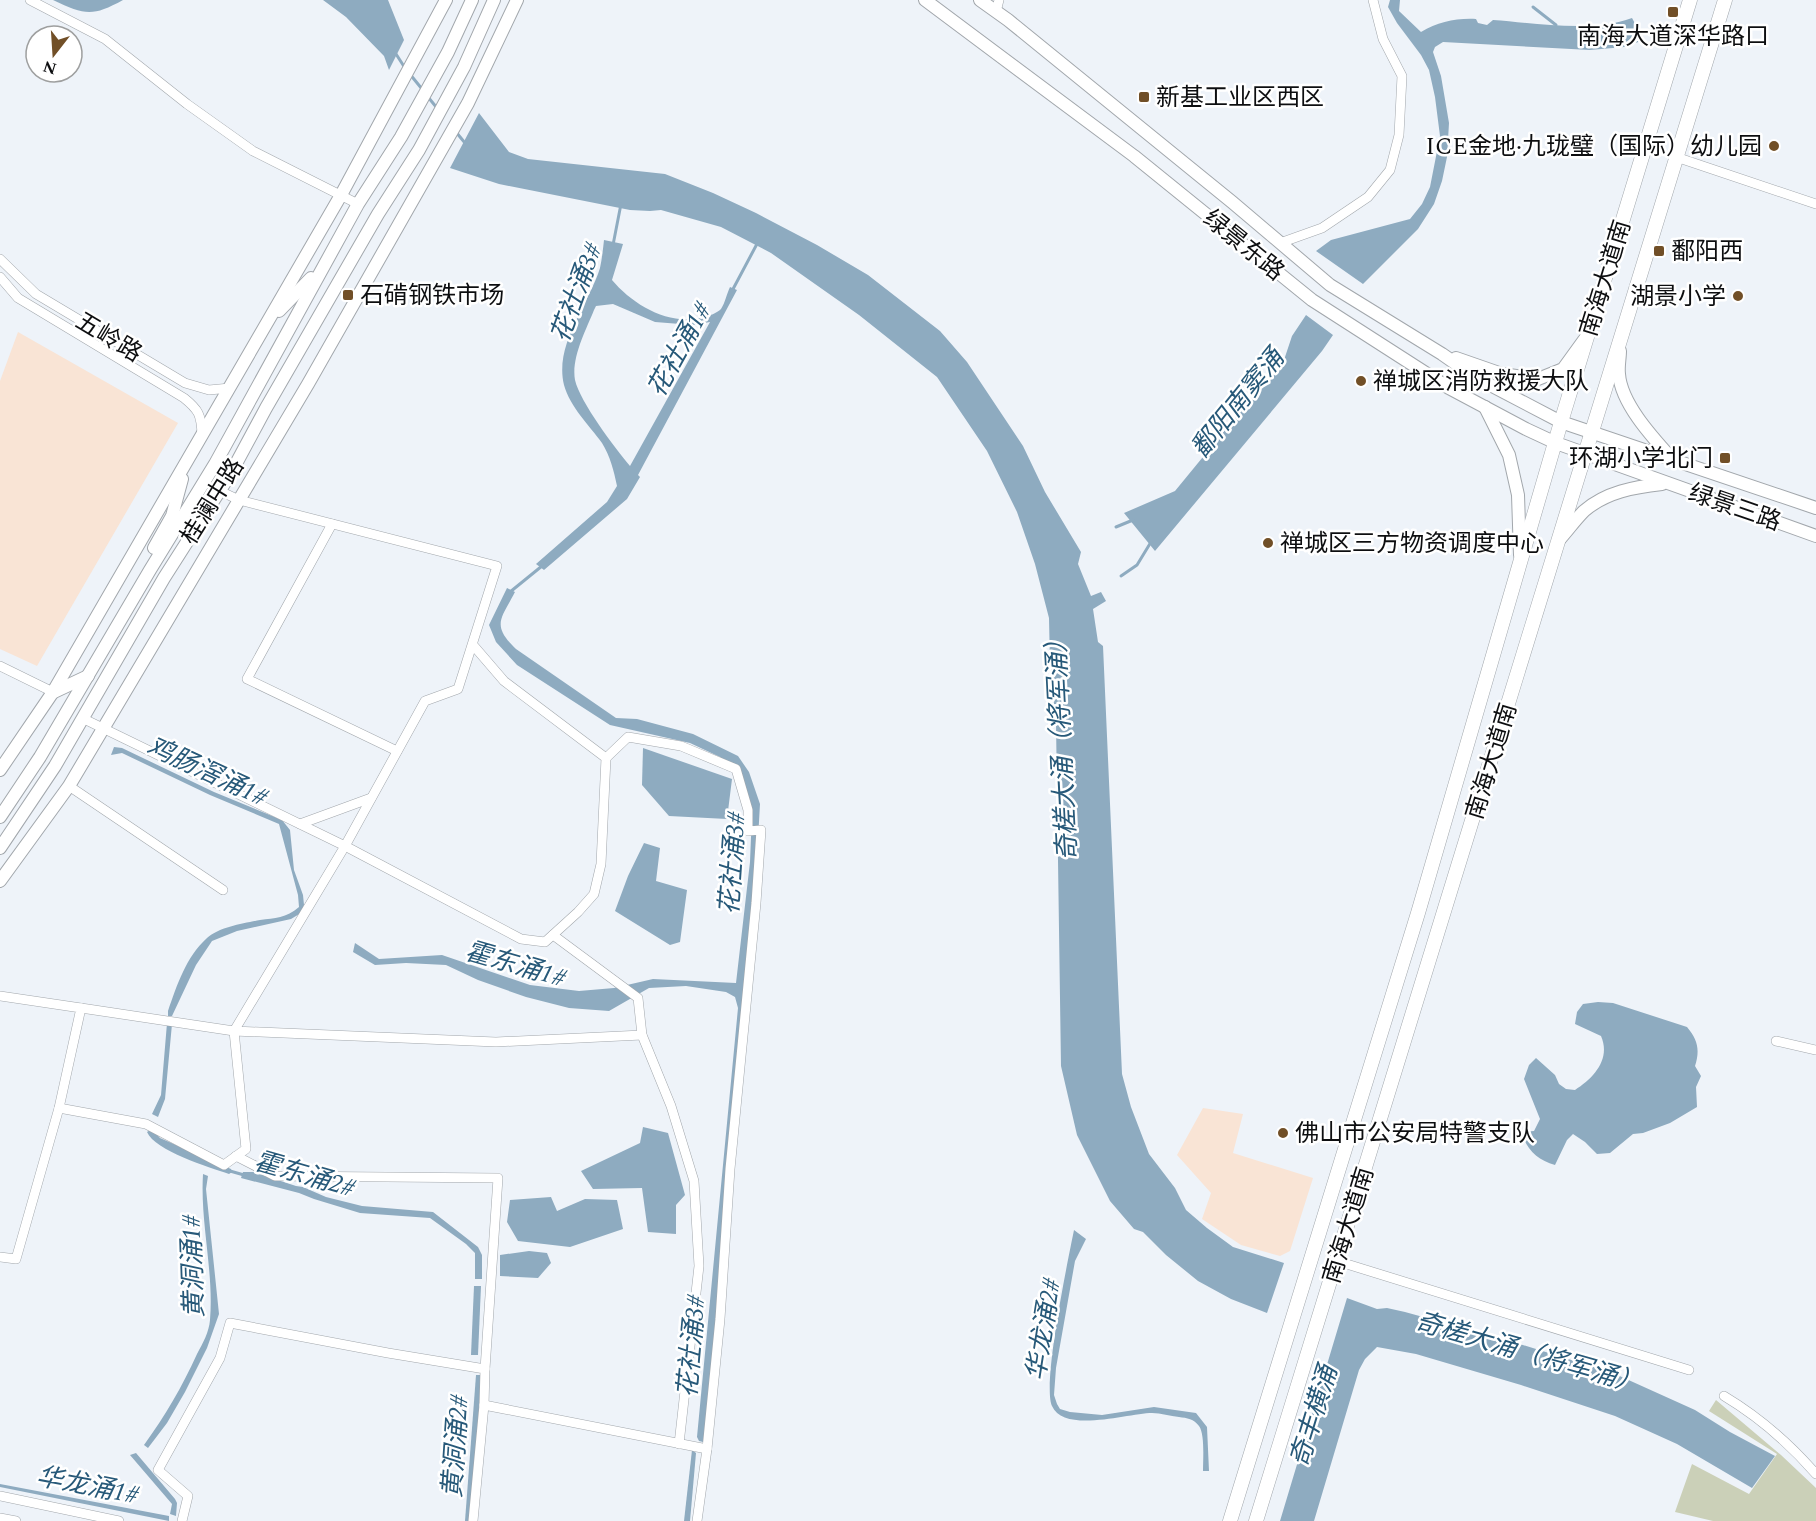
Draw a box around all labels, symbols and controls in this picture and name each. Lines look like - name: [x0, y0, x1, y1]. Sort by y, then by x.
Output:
- marker: 南海大道深华路口: [1666, 5, 1680, 19]
- place label: 南海大道深华路口: [1577, 19, 1769, 55]
- north arrow: [24, 24, 84, 84]
- text: N: [40, 54, 60, 81]
- place label: 新基工业区西区: [1156, 80, 1324, 116]
- marker: 新基工业区西区: [1137, 90, 1151, 104]
- place label: ICE金地·九珑璧（国际）幼儿园: [1426, 129, 1762, 165]
- marker: ICE金地·九珑璧（国际）幼儿园: [1767, 139, 1781, 153]
- street label: 绿景东路: [1195, 202, 1292, 290]
- street label: 南海大道南: [1571, 216, 1641, 341]
- place label: 鄱阳西: [1671, 234, 1743, 270]
- water label: 花社涌3#: [540, 237, 614, 348]
- marker: 鄱阳西: [1652, 244, 1666, 258]
- place label: 石𬒔钢铁市场: [360, 278, 504, 314]
- place label: 湖景小学: [1630, 279, 1726, 315]
- marker: 石𬒔钢铁市场: [341, 288, 355, 302]
- marker: 湖景小学: [1731, 289, 1745, 303]
- water label: 花社涌1#: [637, 294, 723, 405]
- street label: 五岭路: [68, 304, 149, 372]
- water label: 鄱阳南窦涌: [1181, 338, 1296, 467]
- place label: 禅城区消防救援大队: [1373, 364, 1589, 400]
- marker: 禅城区消防救援大队: [1354, 374, 1368, 388]
- place label: 环湖小学北门: [1569, 441, 1713, 477]
- street label: 桂澜中路: [172, 451, 254, 552]
- marker: 环湖小学北门: [1718, 451, 1732, 465]
- street label: 绿景三路: [1683, 475, 1786, 541]
- place label: 禅城区三方物资调度中心: [1280, 526, 1544, 562]
- marker: 禅城区三方物资调度中心: [1261, 536, 1275, 550]
- water label: 奇槎大涌（将军涌）: [1036, 626, 1088, 862]
- street label: 南海大道南: [1457, 699, 1527, 824]
- water label: 鸡肠滘涌1#: [140, 726, 275, 818]
- water label: 花社涌3#: [709, 810, 757, 916]
- water label: 霍东涌1#: [460, 931, 571, 999]
- place label: 佛山市公安局特警支队: [1295, 1116, 1535, 1152]
- marker: 佛山市公安局特警支队: [1276, 1126, 1290, 1140]
- water label: 霍东涌2#: [249, 1141, 360, 1209]
- street label: 南海大道南: [1314, 1163, 1384, 1288]
- water label: 黄洞涌1#: [171, 1213, 215, 1319]
- water label: 华龙涌2#: [1016, 1275, 1072, 1384]
- water label: 花社涌3#: [668, 1293, 716, 1400]
- water label: 奇槎大涌（将军涌）: [1411, 1301, 1647, 1404]
- water label: 奇丰横涌: [1280, 1358, 1349, 1472]
- water label: 黄洞涌2#: [432, 1393, 480, 1499]
- water label: 华龙涌1#: [33, 1456, 143, 1516]

